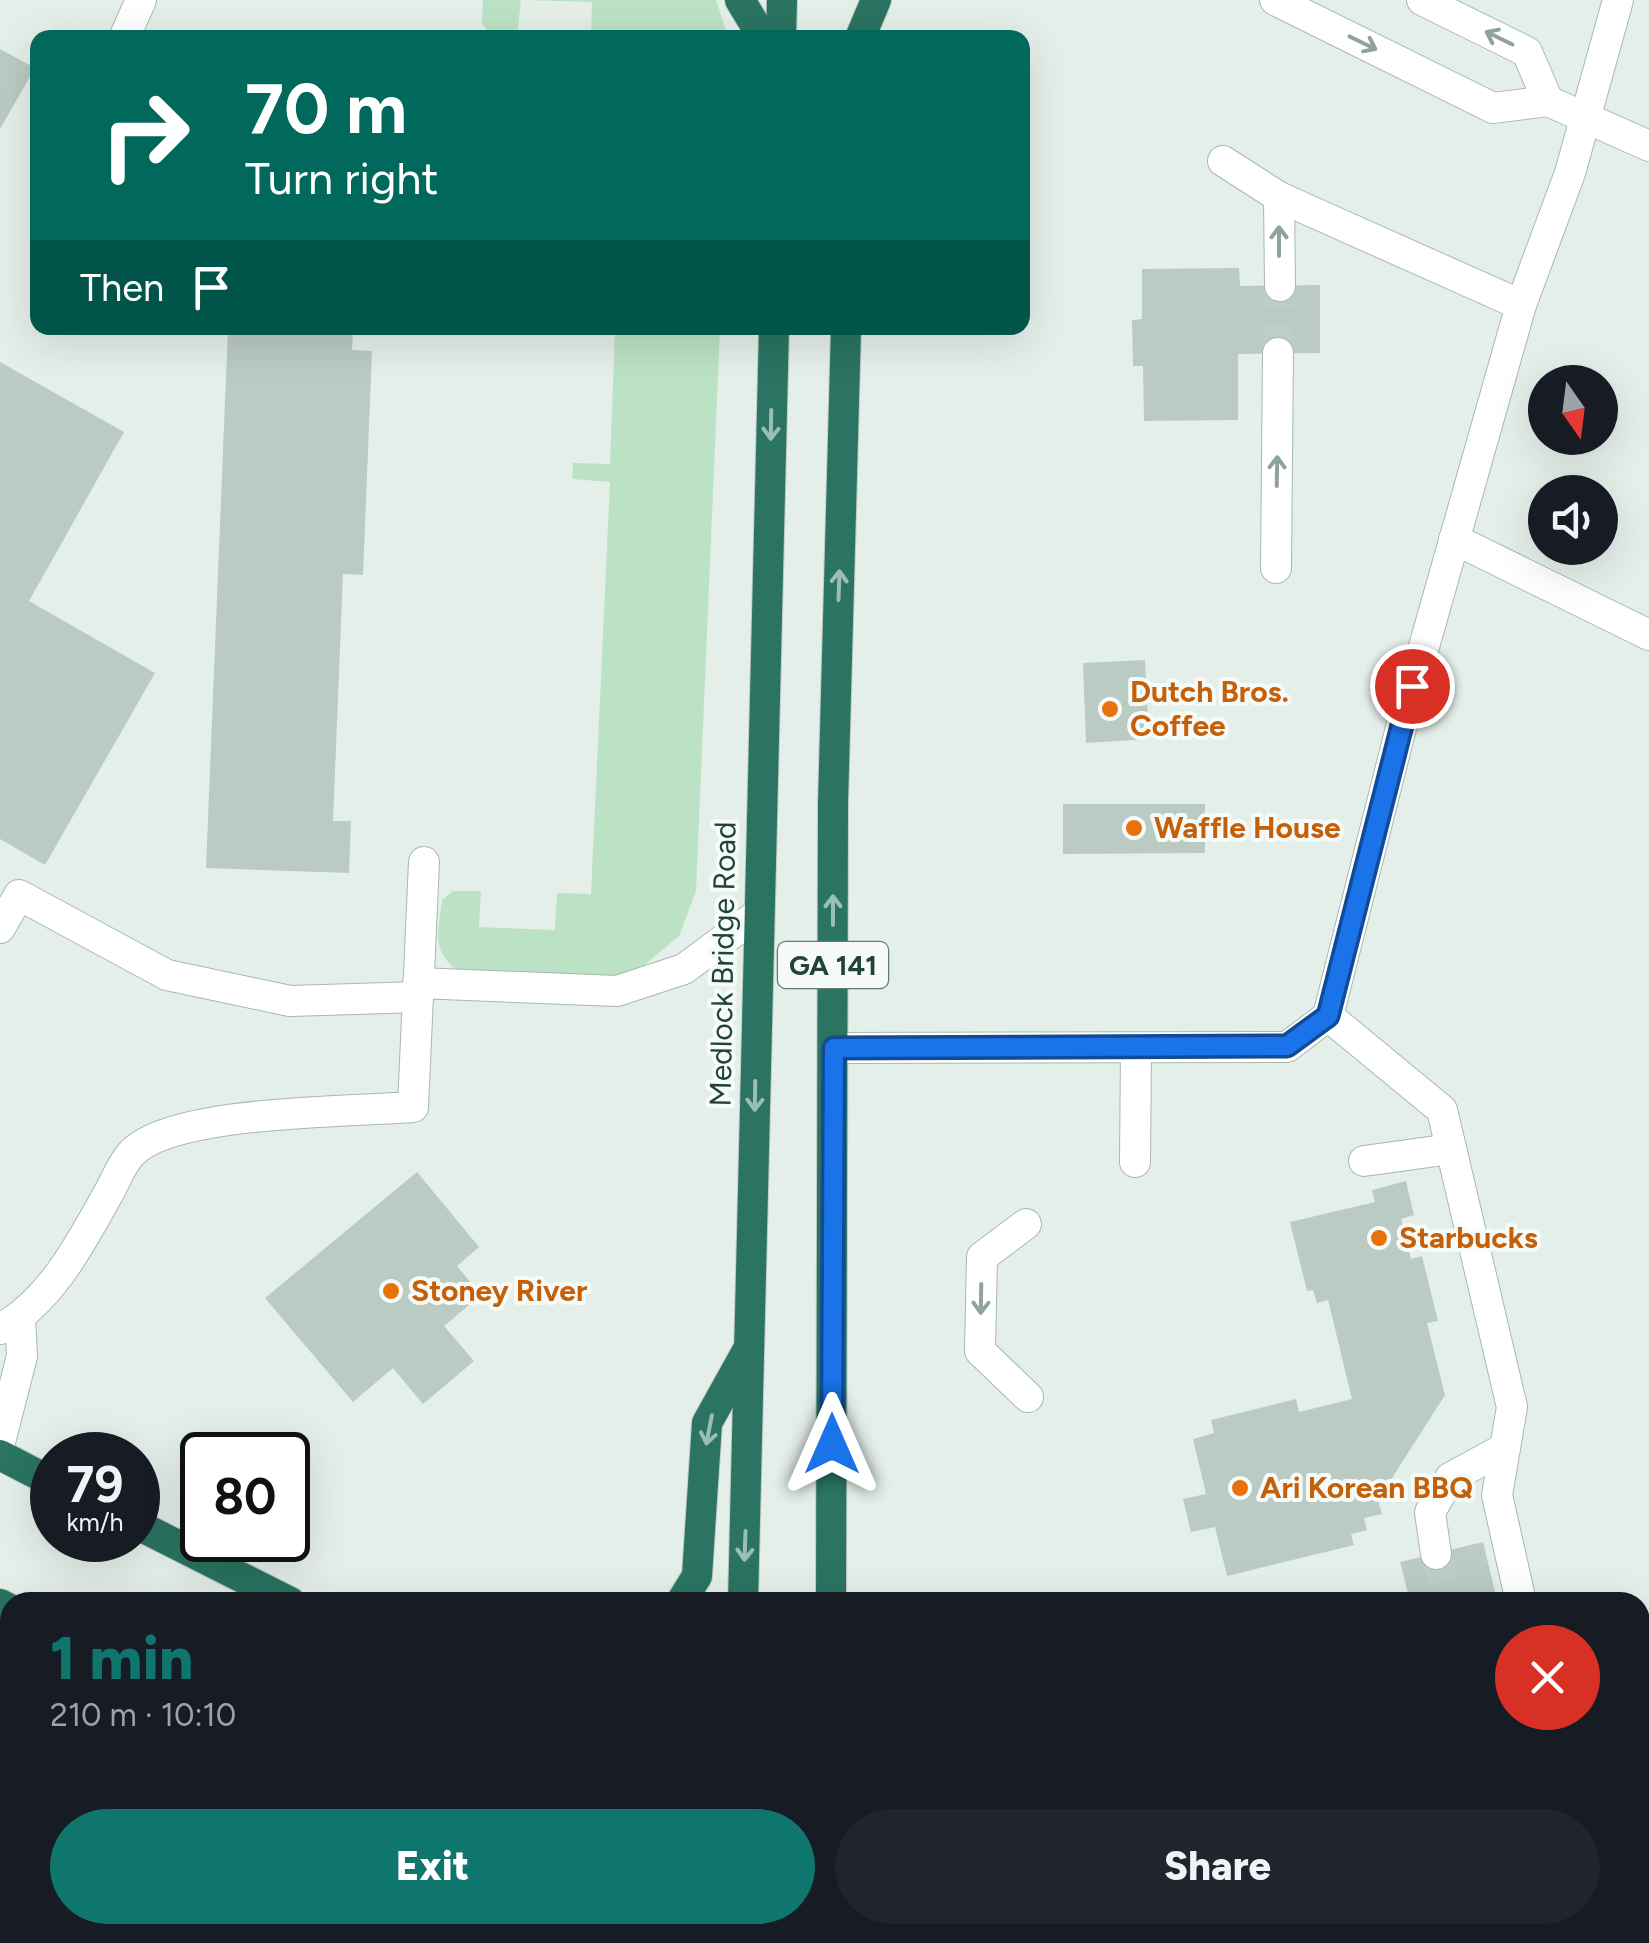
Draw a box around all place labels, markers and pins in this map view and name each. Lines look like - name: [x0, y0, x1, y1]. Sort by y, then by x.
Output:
- pin: [1370, 644, 1455, 729]
- place label: Dutch Bros. Coffee: [1130, 673, 1289, 744]
- marker: Dutch Bros. Coffee: [1099, 698, 1121, 720]
- place label: Waffle House: [1154, 809, 1341, 846]
- marker: Waffle House: [1123, 817, 1145, 839]
- place label: Starbucks: [1399, 1219, 1538, 1256]
- marker: Starbucks: [1368, 1227, 1390, 1249]
- place label: Stoney River: [411, 1272, 587, 1309]
- marker: Stoney River: [380, 1280, 402, 1302]
- place label: Ari Korean BBQ: [1260, 1469, 1473, 1506]
- marker: Ari Korean BBQ: [1229, 1477, 1251, 1499]

